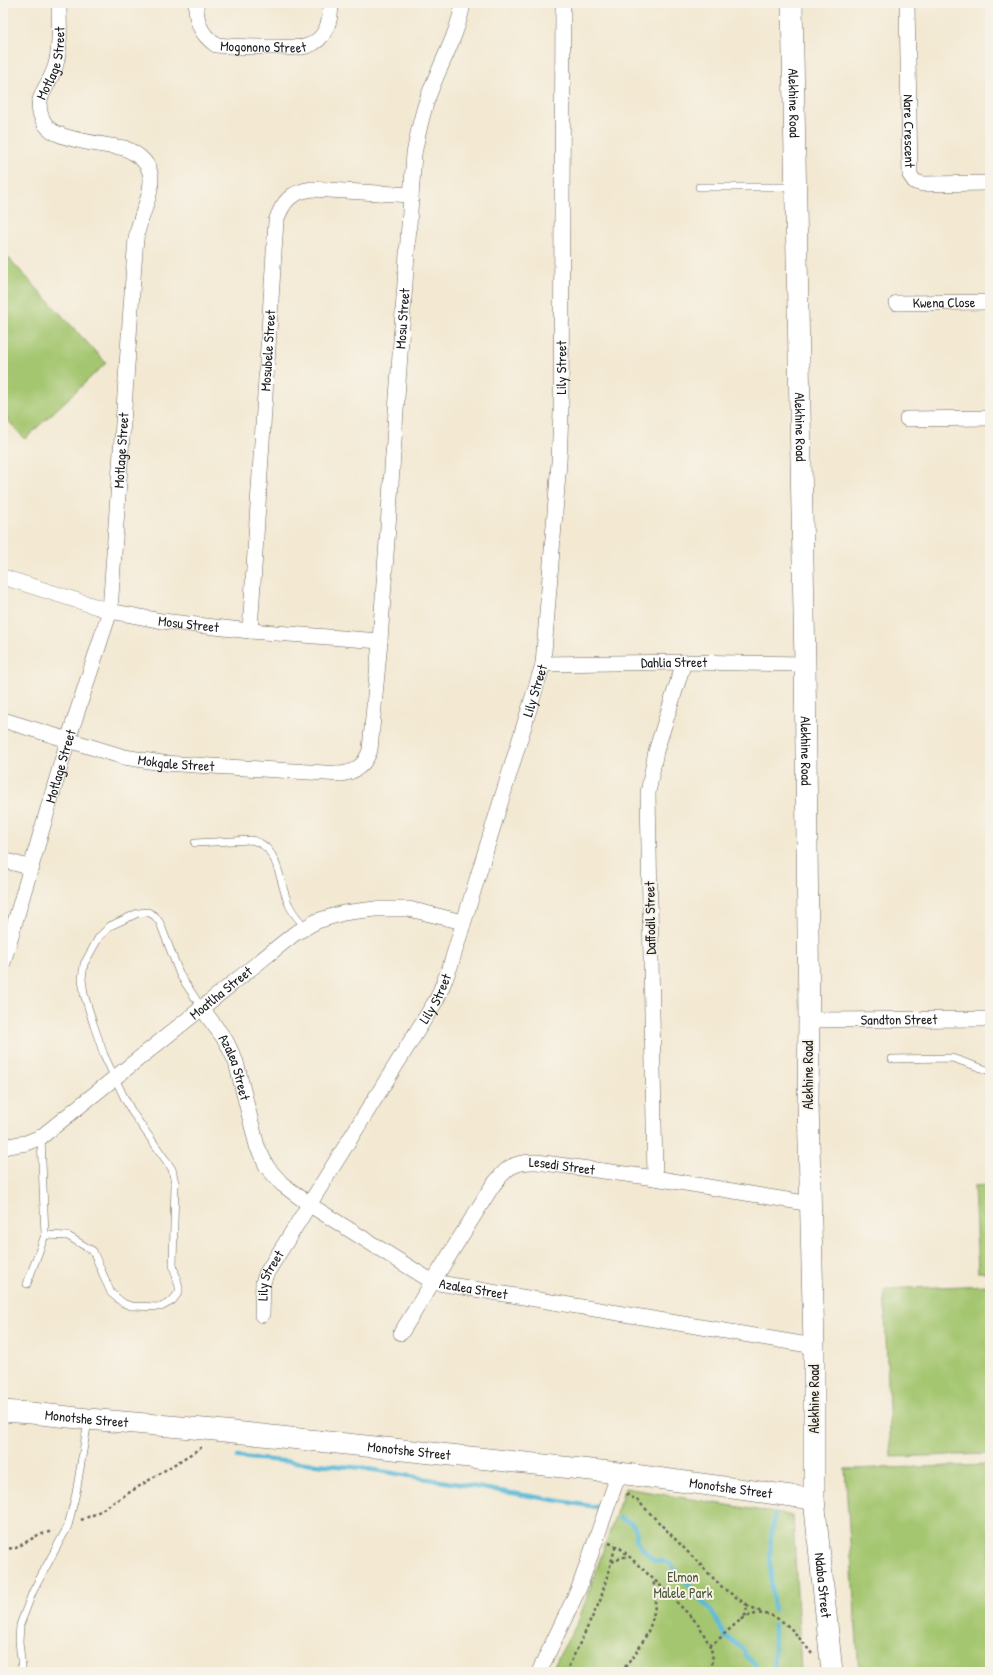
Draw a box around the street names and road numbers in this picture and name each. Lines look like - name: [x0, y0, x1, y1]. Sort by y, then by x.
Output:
- street label: Motlage Street: [31, 26, 68, 102]
- street label: Mogonono Street: [220, 35, 308, 57]
- street label: Alekhine Road: [784, 68, 805, 138]
- street label: Nare Crescent: [900, 94, 920, 168]
- street label: Mosu Street: [390, 287, 414, 350]
- street label: Kwena Close: [913, 292, 976, 312]
- street label: Mosubele Street: [255, 309, 279, 392]
- street label: Lily Street: [551, 340, 571, 394]
- street label: Alekhine Road: [791, 392, 811, 462]
- street label: Motlage Street: [109, 412, 133, 489]
- street label: Mosu Street: [157, 611, 220, 636]
- street label: Dahlia Street: [641, 652, 707, 672]
- street label: Lily Street: [517, 662, 551, 719]
- street label: Alekhine Road: [797, 716, 816, 786]
- street label: Motlage Street: [40, 727, 80, 805]
- street label: Mokgale Street: [137, 749, 215, 775]
- street label: Daffodil Street: [639, 881, 660, 955]
- street label: Moatlha Street: [185, 961, 256, 1023]
- street label: Lily Street: [414, 970, 455, 1027]
- street label: Sandton Street: [861, 1009, 937, 1029]
- street label: Azalea Street: [215, 1030, 255, 1102]
- street label: Alekhine Road: [798, 1040, 817, 1110]
- street label: Lesedi Street: [529, 1152, 596, 1179]
- street label: Lily Street: [252, 1246, 288, 1301]
- street label: Azalea Street: [438, 1273, 509, 1303]
- street label: Alekhine Road: [804, 1364, 823, 1434]
- street label: Monotshe Street: [44, 1405, 129, 1431]
- street label: Monotshe Street: [367, 1436, 452, 1464]
- street label: Monotshe Street: [688, 1472, 774, 1502]
- street label: Ndaba Street: [811, 1552, 836, 1619]

